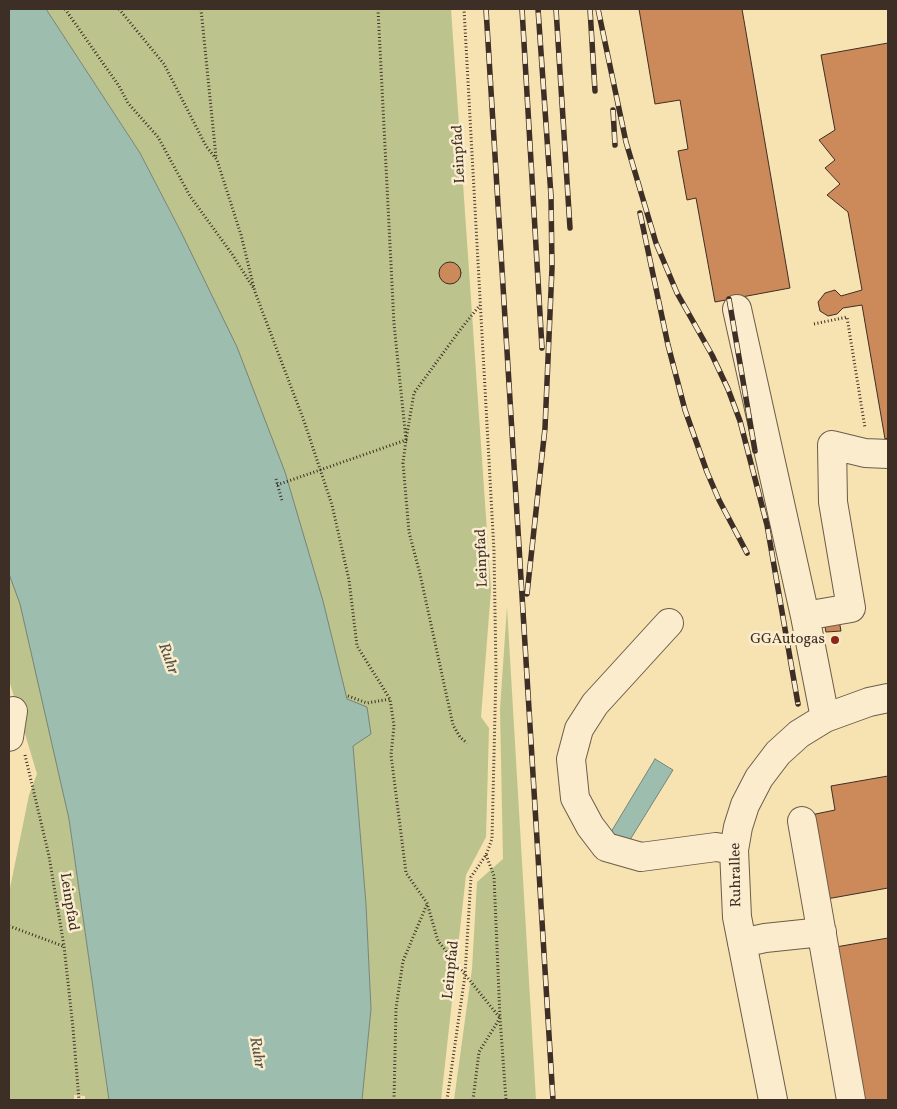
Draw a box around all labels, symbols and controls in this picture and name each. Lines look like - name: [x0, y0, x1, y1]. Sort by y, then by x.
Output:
- street label: Leinpfad: [449, 124, 471, 184]
- street label: Leinpfad: [473, 528, 493, 588]
- place label: GGAutogas: [750, 631, 825, 649]
- marker: GGAutogas: [829, 634, 841, 646]
- water label: Ruhr: [153, 641, 181, 677]
- street label: Ruhrallee: [727, 843, 747, 907]
- street label: Leinpfad: [55, 872, 81, 932]
- street label: Leinpfad: [440, 940, 464, 1000]
- water label: Ruhr: [244, 1036, 268, 1070]

